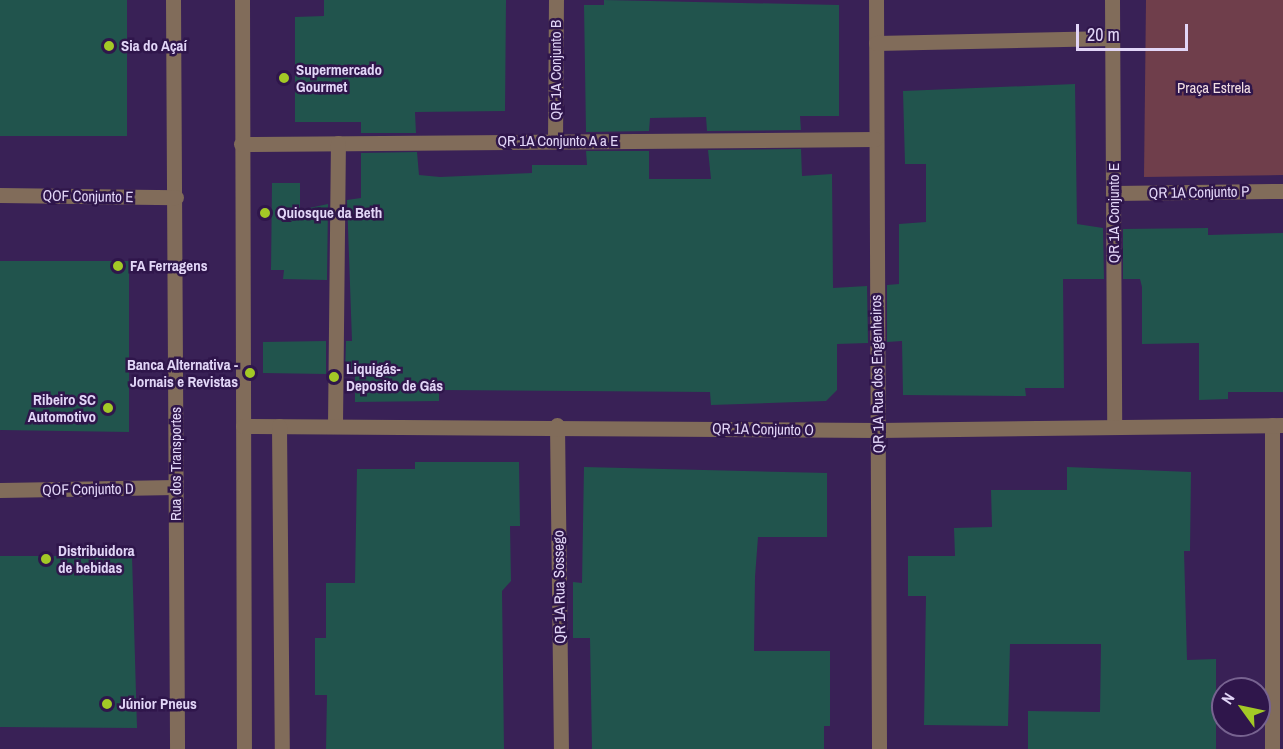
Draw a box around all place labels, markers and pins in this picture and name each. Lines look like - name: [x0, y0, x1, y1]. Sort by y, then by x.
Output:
- place label: Sia do Açaí: [121, 37, 187, 55]
- marker: Sia do Açaí: [102, 39, 116, 53]
- place label: Supermercado Gourmet: [296, 60, 382, 95]
- marker: Supermercado Gourmet: [277, 71, 291, 85]
- place label: Quiosque da Beth: [277, 204, 382, 222]
- marker: Quiosque da Beth: [258, 206, 272, 220]
- place label: FA Ferragens: [130, 257, 208, 275]
- marker: FA Ferragens: [111, 259, 125, 273]
- place label: Banca Alternativa - Jornais e Revistas: [127, 355, 238, 390]
- place label: Liquigás- Deposito de Gás: [346, 359, 443, 394]
- marker: Banca Alternativa - Jornais e Revistas: [243, 366, 257, 380]
- marker: Liquigás- Deposito de Gás: [327, 370, 341, 384]
- place label: Ribeiro SC Automotivo: [28, 390, 96, 425]
- marker: Ribeiro SC Automotivo: [101, 401, 115, 415]
- place label: Distribuidora de bebidas: [58, 541, 135, 576]
- marker: Distribuidora de bebidas: [39, 552, 53, 566]
- place label: Júnior Pneus: [119, 695, 197, 713]
- marker: Júnior Pneus: [100, 697, 114, 711]

